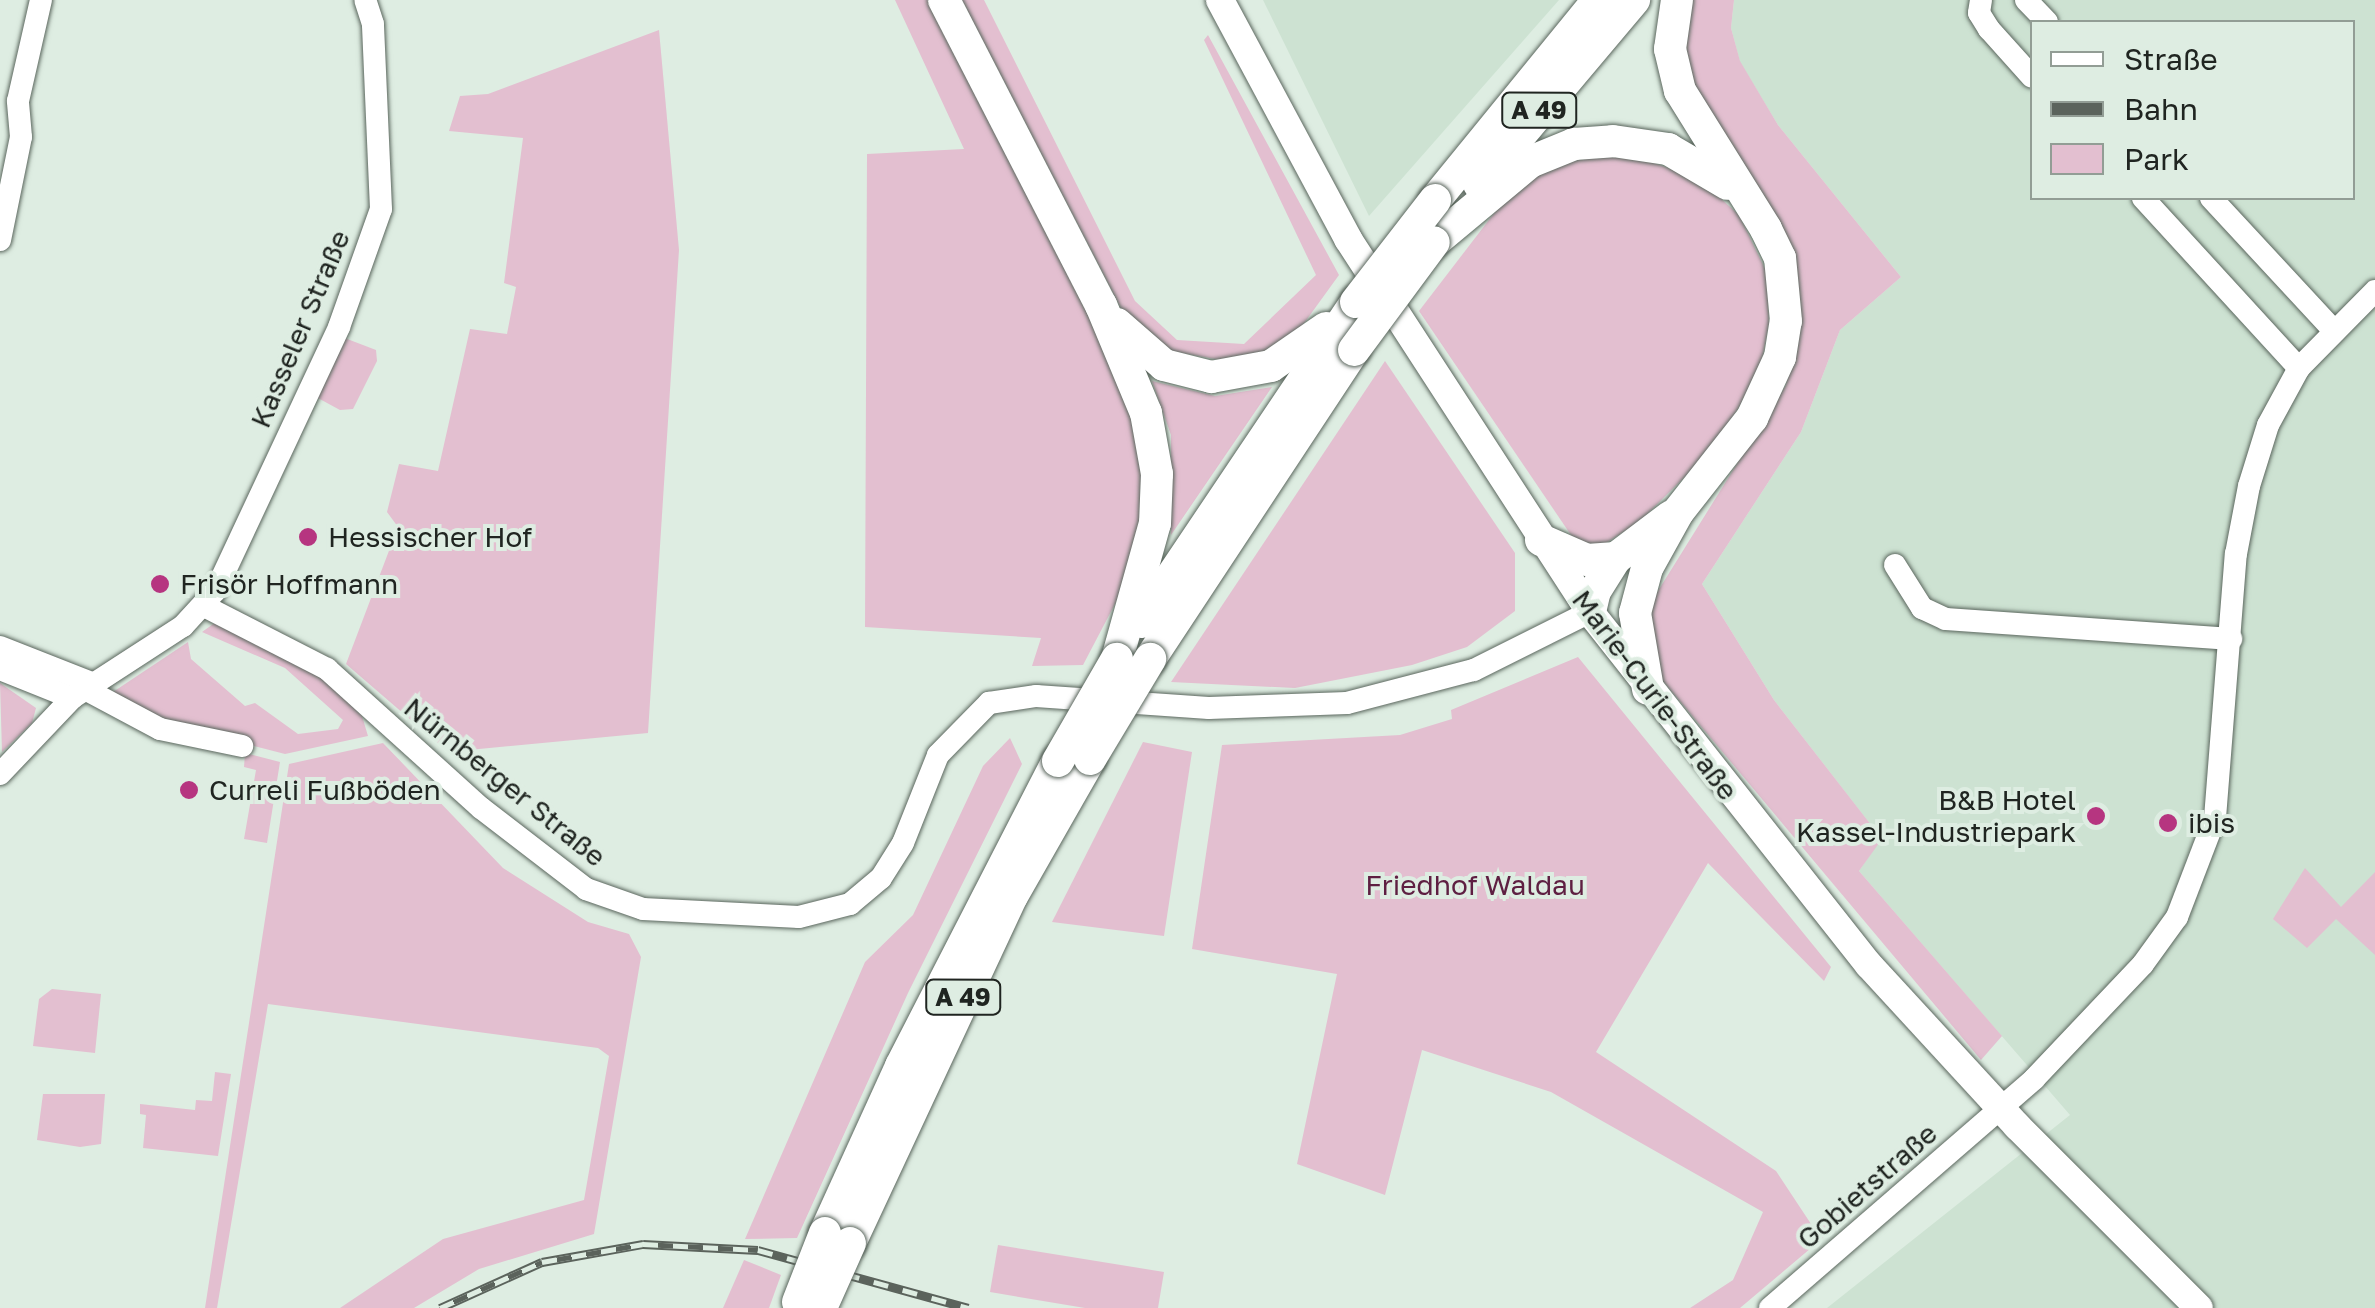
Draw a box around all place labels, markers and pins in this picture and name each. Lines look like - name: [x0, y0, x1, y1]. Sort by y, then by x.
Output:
- place label: Hessischer Hof: [328, 520, 532, 554]
- marker: Hessischer Hof: [297, 526, 319, 548]
- place label: Frisör Hoffmann: [180, 567, 398, 601]
- marker: Frisör Hoffmann: [149, 573, 171, 595]
- place label: Curreli Fußböden: [209, 773, 441, 807]
- marker: Curreli Fußböden: [178, 779, 200, 801]
- place label: B&B Hotel Kassel-Industriepark: [1796, 783, 2076, 849]
- marker: B&B Hotel Kassel-Industriepark: [2085, 805, 2107, 827]
- place label: ibis: [2188, 806, 2235, 840]
- marker: ibis: [2157, 812, 2179, 834]

